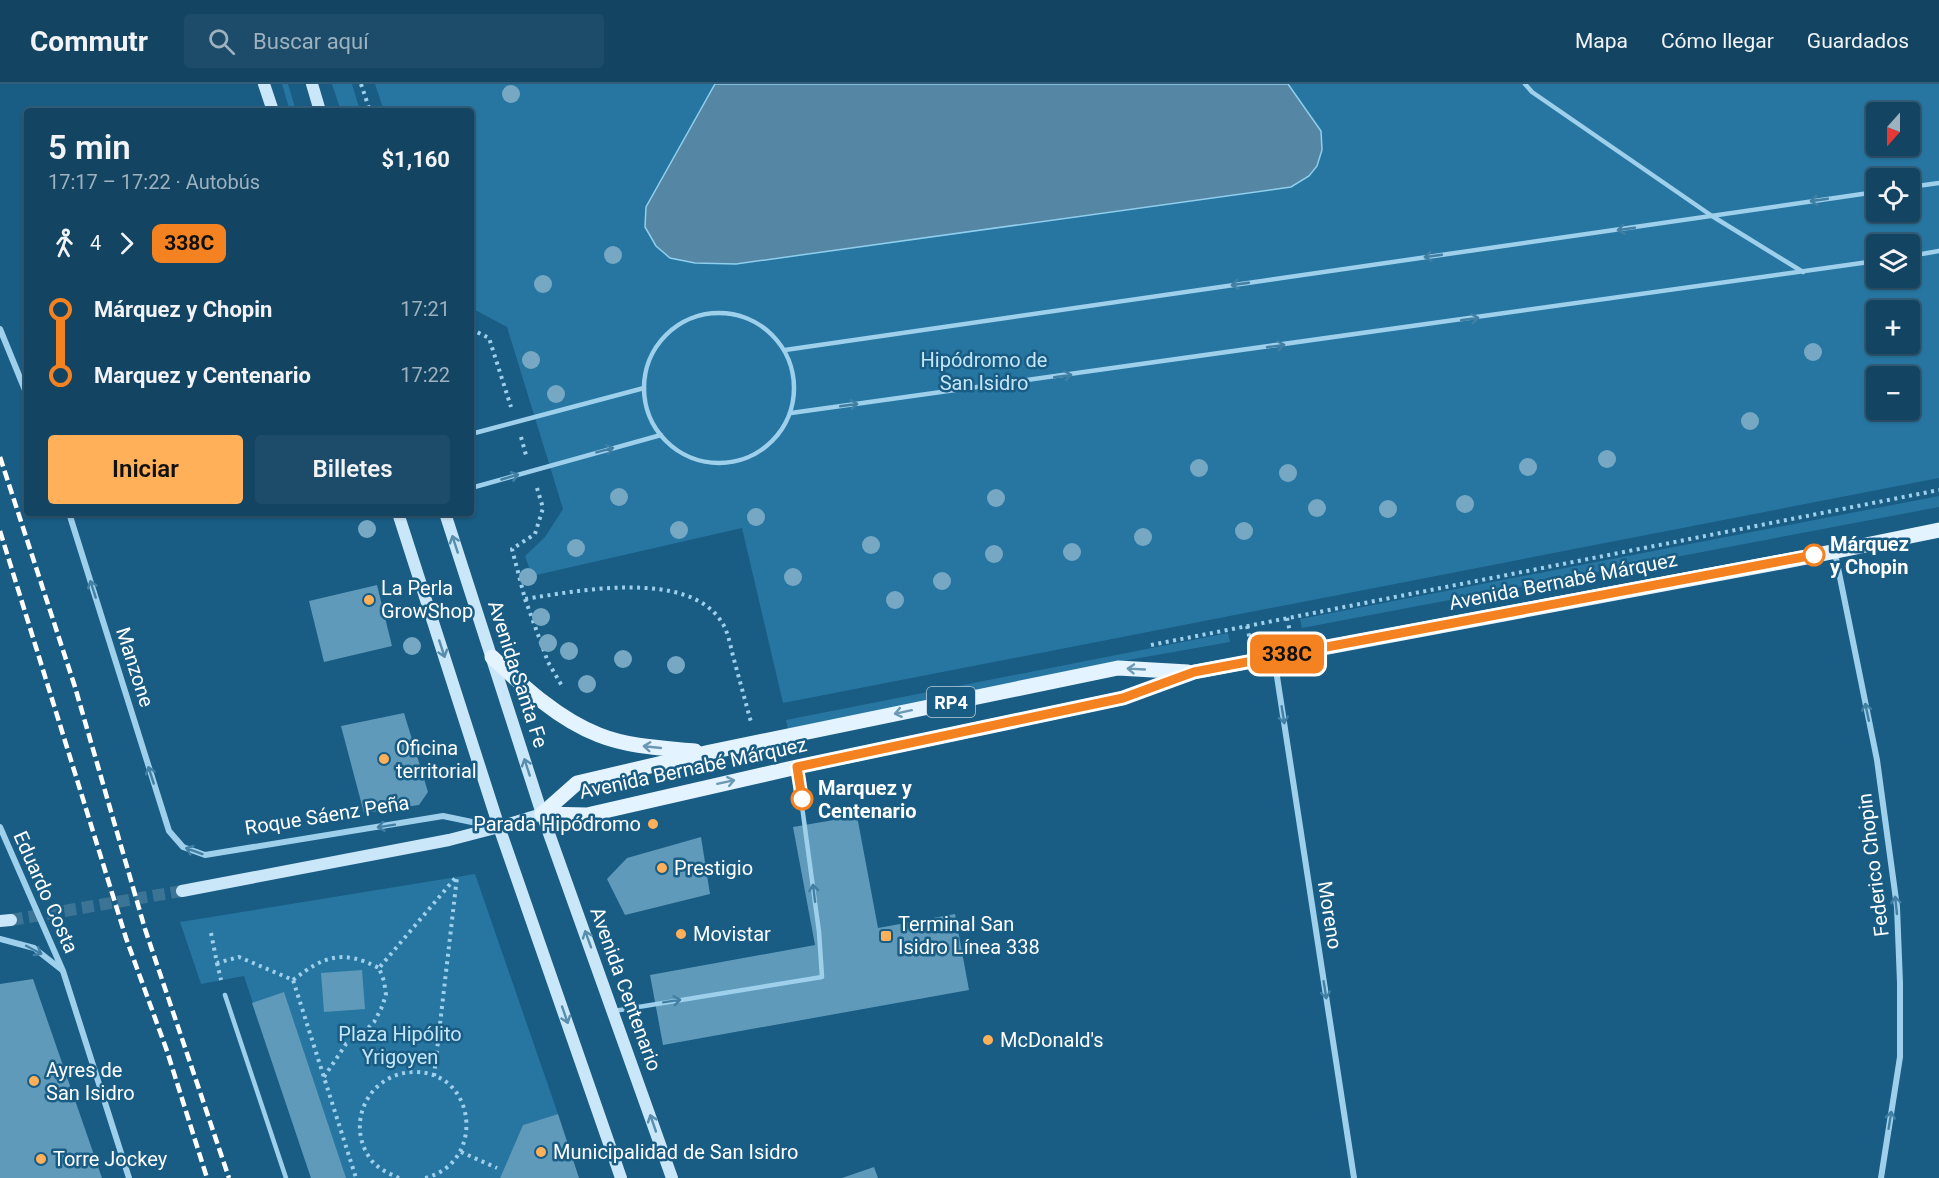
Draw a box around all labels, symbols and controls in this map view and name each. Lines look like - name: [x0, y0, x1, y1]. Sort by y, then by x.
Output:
- search box: [184, 14, 604, 68]
- text: Commutr: [30, 25, 148, 58]
- icon: search: [205, 25, 238, 58]
- text: Buscar aquí: [253, 29, 369, 54]
- text: Mapa: [1575, 29, 1628, 53]
- text: Cómo llegar: [1661, 29, 1774, 53]
- text: Guardados: [1807, 29, 1909, 53]
- north arrow: [1866, 102, 1920, 156]
- map controls: [1866, 102, 1920, 420]
- text: 5 min: [48, 128, 131, 167]
- text: $1,160: [381, 147, 450, 172]
- button: locate: [1866, 168, 1920, 222]
- text: 17:17 – 17:22 · Autobús: [48, 170, 260, 194]
- one-way arrow: [1809, 195, 1829, 206]
- one-way arrow: [1616, 223, 1636, 234]
- icon: walk: [48, 227, 81, 260]
- icon: forward: [110, 227, 143, 260]
- text: 4: [90, 231, 101, 255]
- text: 338C: [164, 231, 214, 255]
- button: layers: [1866, 234, 1920, 288]
- one-way arrow: [1423, 251, 1443, 262]
- one-way arrow: [1230, 279, 1250, 290]
- text: Márquez y Chopin: [94, 297, 272, 322]
- text: 17:21: [400, 297, 450, 321]
- button: +: [1866, 300, 1920, 354]
- one-way arrow: [1459, 313, 1479, 324]
- one-way arrow: [1266, 340, 1286, 351]
- park label: Hipódromo de San Isidro: [921, 348, 1047, 395]
- text: Marquez y Centenario: [94, 363, 311, 388]
- text: 17:22: [400, 363, 450, 387]
- button: −: [1866, 366, 1920, 420]
- one-way arrow: [1052, 370, 1072, 381]
- one-way arrow: [838, 400, 858, 411]
- button: Iniciar: [48, 435, 243, 504]
- button: Billetes: [255, 435, 450, 504]
- one-way arrow: [595, 444, 614, 456]
- one-way arrow: [500, 470, 519, 482]
- place label: Márquez y Chopin: [1830, 532, 1909, 579]
- one-way arrow: [449, 535, 460, 554]
- marker: Márquez y Chopin: [1803, 544, 1825, 566]
- street label: Avenida Bernabé Márquez: [1447, 547, 1679, 615]
- place label: La Perla GrowShop: [381, 576, 473, 623]
- one-way arrow: [87, 580, 98, 599]
- marker: La Perla GrowShop: [362, 593, 376, 607]
- street label: Avenida Santa Fe: [483, 597, 553, 751]
- street label: Manzone: [111, 624, 159, 710]
- line badge: 338C: [1245, 634, 1329, 674]
- one-way arrow: [437, 639, 448, 658]
- text: 338C: [1262, 642, 1312, 666]
- one-way arrow: [1126, 663, 1146, 674]
- road number: RP4: [927, 687, 975, 717]
- one-way arrow: [1861, 703, 1872, 723]
- one-way arrow: [1277, 704, 1288, 724]
- one-way arrow: [894, 707, 913, 718]
- street label: Avenida Bernabé Márquez: [577, 732, 809, 804]
- place label: Oficina territorial: [396, 736, 477, 783]
- one-way arrow: [642, 741, 662, 752]
- marker: Oficina territorial: [377, 752, 391, 766]
- one-way arrow: [521, 758, 532, 777]
- one-way arrow: [145, 766, 156, 785]
- one-way arrow: [716, 776, 735, 787]
- place label: Marquez y Centenario: [818, 776, 917, 823]
- marker: Marquez y Centenario: [791, 788, 813, 810]
- street label: Roque Sáenz Peña: [243, 790, 411, 840]
- street label: Federico Chopin: [1852, 792, 1894, 938]
- place label: Parada Hipódromo: [473, 812, 641, 836]
- marker: Parada Hipódromo: [646, 817, 660, 831]
- one-way arrow: [376, 820, 396, 831]
- street label: Eduardo Costa: [8, 827, 84, 957]
- one-way arrow: [185, 844, 204, 855]
- place label: Prestigio: [674, 856, 753, 880]
- marker: Prestigio: [655, 861, 669, 875]
- street label: Moreno: [1313, 879, 1347, 951]
- one-way arrow: [808, 883, 819, 903]
- one-way arrow: [1890, 896, 1901, 916]
- street label: Avenida Centenario: [585, 904, 667, 1074]
- place label: Terminal San Isidro Línea 338: [898, 912, 1040, 959]
- place label: Movistar: [693, 922, 771, 946]
- marker: Movistar: [674, 927, 688, 941]
- marker: Terminal San Isidro Línea 338: [879, 929, 893, 943]
- one-way arrow: [581, 930, 592, 949]
- one-way arrow: [25, 944, 42, 956]
- one-way arrow: [1320, 980, 1331, 1000]
- one-way arrow: [662, 996, 681, 1007]
- one-way arrow: [560, 1005, 571, 1024]
- park label: Plaza Hipólito Yrigoyen: [338, 1022, 462, 1069]
- place label: McDonald's: [1000, 1028, 1104, 1052]
- marker: McDonald's: [981, 1033, 995, 1047]
- place label: Ayres de San Isidro: [46, 1058, 135, 1105]
- marker: Ayres de San Isidro: [27, 1074, 41, 1088]
- one-way arrow: [1884, 1111, 1895, 1131]
- one-way arrow: [647, 1114, 658, 1133]
- place label: Municipalidad de San Isidro: [553, 1140, 798, 1164]
- marker: Municipalidad de San Isidro: [534, 1145, 548, 1159]
- place label: Torre Jockey: [53, 1147, 168, 1171]
- marker: Torre Jockey: [34, 1152, 48, 1166]

